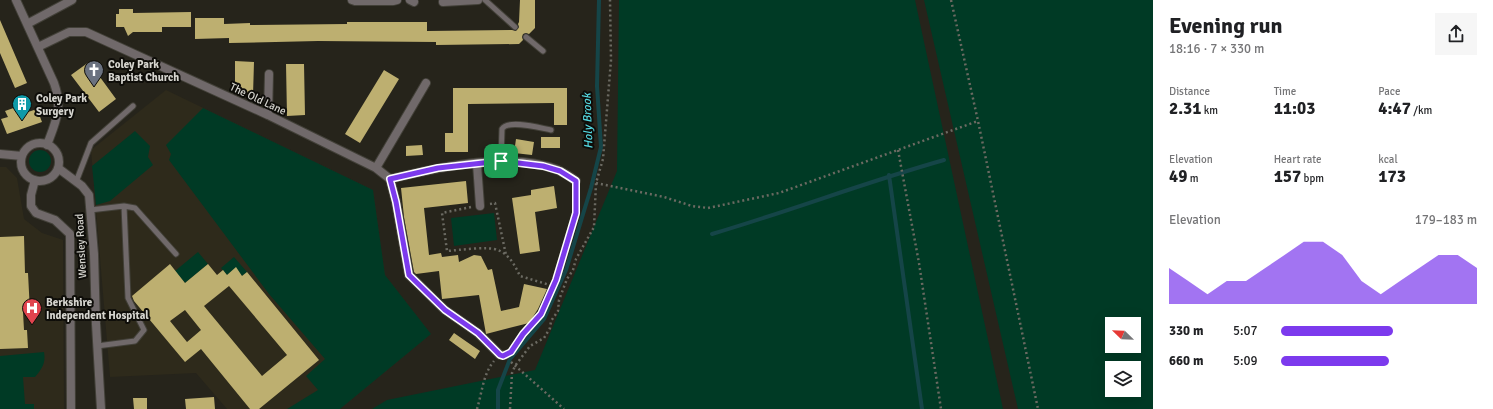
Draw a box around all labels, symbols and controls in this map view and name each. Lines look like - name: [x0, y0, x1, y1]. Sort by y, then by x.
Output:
- text: Evening run: [1169, 12, 1283, 39]
- button: share: [1435, 13, 1477, 55]
- text: 18:16 · 7 × 330 m: [1169, 41, 1264, 57]
- place label: Coley Park Baptist Church: [108, 58, 179, 84]
- church icon: Coley Park Baptist Church: [83, 59, 105, 87]
- street label: The Old Lane: [228, 80, 288, 118]
- text: Distance: [1169, 85, 1210, 98]
- text: Time: [1274, 85, 1296, 98]
- text: Pace: [1378, 85, 1401, 98]
- place label: Coley Park Surgery: [36, 92, 87, 118]
- water label: Holy Brook: [579, 92, 596, 149]
- building icon: Coley Park Surgery: [11, 93, 33, 121]
- text: 2.31: [1169, 98, 1201, 119]
- text: 11:03: [1274, 98, 1315, 119]
- text: 4:47: [1378, 98, 1411, 119]
- text: km: [1201, 104, 1218, 117]
- text: /km: [1411, 104, 1432, 117]
- pin: [484, 144, 518, 178]
- icon: arrive: [490, 150, 512, 172]
- text: Elevation: [1169, 153, 1213, 166]
- text: Heart rate: [1274, 153, 1321, 166]
- text: kcal: [1378, 153, 1398, 166]
- text: 49: [1169, 166, 1187, 187]
- text: 157: [1274, 166, 1301, 187]
- text: 173: [1378, 166, 1406, 187]
- text: m: [1187, 172, 1199, 185]
- text: bpm: [1301, 172, 1324, 185]
- text: Elevation: [1169, 212, 1221, 228]
- text: 179–183 m: [1415, 212, 1477, 228]
- street label: Wensley Road: [73, 213, 89, 279]
- place label: Berkshire Independent Hospital: [46, 296, 149, 322]
- hospital icon: Berkshire Independent Hospital: [21, 297, 43, 325]
- north arrow: [1105, 317, 1141, 353]
- map controls: [1105, 317, 1141, 397]
- text: 330 m: [1169, 323, 1203, 339]
- text: 5:07: [1233, 323, 1258, 339]
- text: 660 m: [1169, 353, 1203, 369]
- text: 5:09: [1233, 353, 1258, 369]
- button: layers: [1105, 361, 1141, 397]

